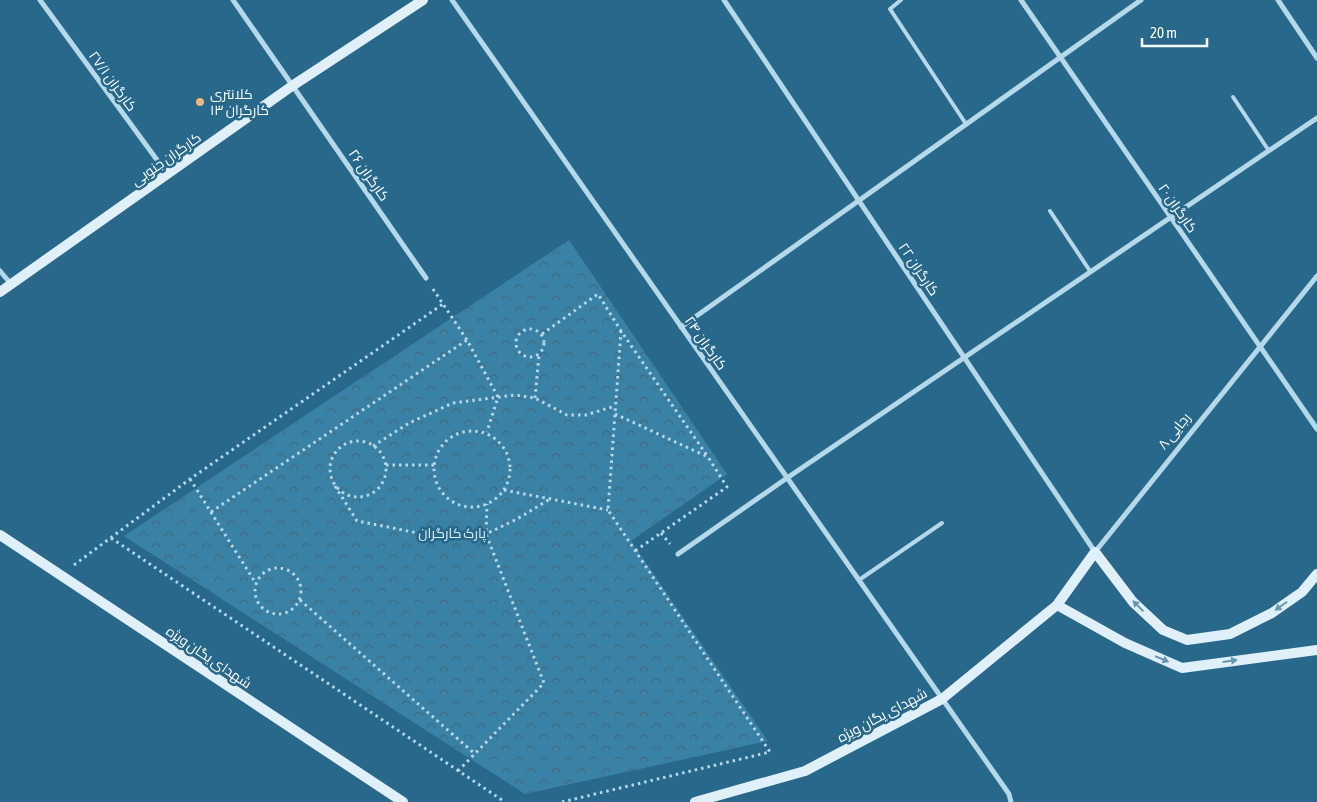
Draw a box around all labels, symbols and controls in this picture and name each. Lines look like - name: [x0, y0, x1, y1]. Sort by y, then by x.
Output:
- scale bar: [1142, 15, 1207, 47]
- text: 20 m: [1150, 24, 1177, 41]
- street label: کارگران ۲۷/۱: [86, 48, 140, 114]
- place label: کلانتری ۱۳ کارگران: [210, 86, 269, 118]
- marker: کلانتری ۱۳ کارگران: [194, 96, 206, 108]
- street label: کارگران جنوبی: [128, 129, 204, 189]
- street label: کارگران ۲۶: [345, 146, 393, 204]
- street label: کارگران ۲۰: [1155, 180, 1201, 236]
- street label: کارگران ۲۲: [896, 240, 942, 298]
- street label: کارگران ۲۴: [682, 313, 730, 373]
- street label: رجایی ۸: [1154, 409, 1194, 453]
- park label: پارک کارگران: [418, 525, 486, 543]
- one-way arrow: [1133, 600, 1145, 612]
- one-way arrow: [1274, 601, 1288, 611]
- street label: شهدای یگان ویژه: [163, 623, 255, 691]
- one-way arrow: [1155, 655, 1170, 663]
- one-way arrow: [1223, 657, 1239, 665]
- street label: شهدای یگان ویژه: [834, 685, 930, 745]

